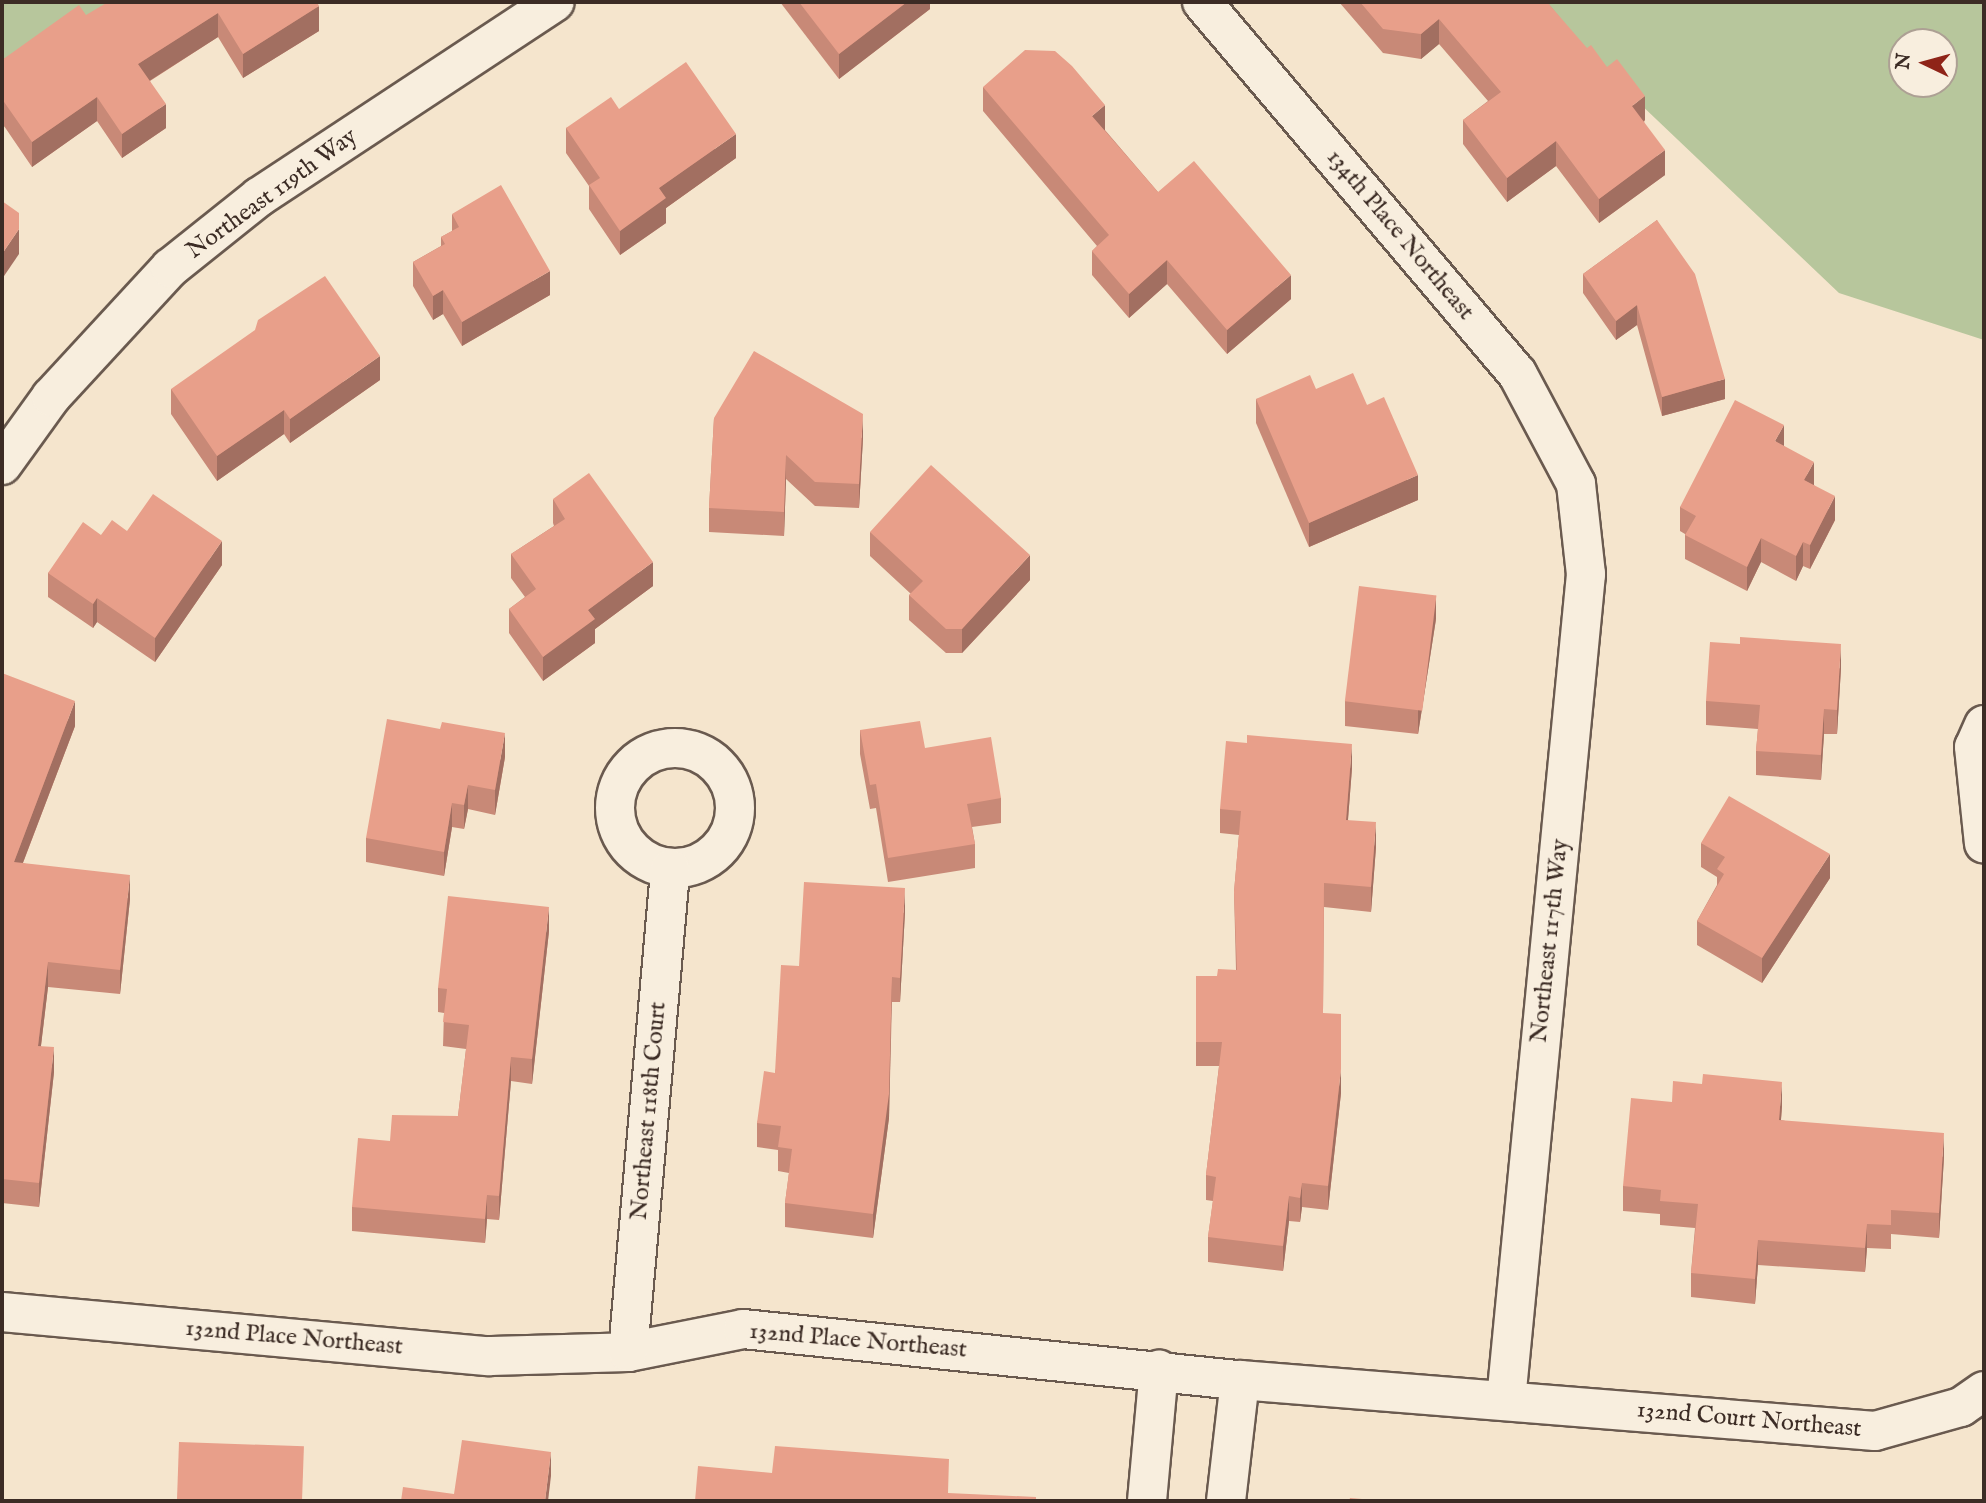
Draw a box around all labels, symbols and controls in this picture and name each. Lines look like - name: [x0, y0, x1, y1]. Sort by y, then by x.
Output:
- north arrow: [1888, 28, 1958, 98]
- text: N: [1891, 52, 1917, 71]
- street label: Northeast 119th Way: [181, 122, 363, 266]
- street label: 134th Place Northeast: [1320, 144, 1480, 326]
- street label: Northeast 117th Way: [1525, 838, 1575, 1044]
- street label: Northeast 118th Court: [625, 1001, 673, 1221]
- street label: 132nd Place Northeast: [184, 1314, 404, 1362]
- street label: 132nd Place Northeast: [748, 1317, 968, 1365]
- street label: 132nd Court Northeast: [1635, 1396, 1863, 1444]

